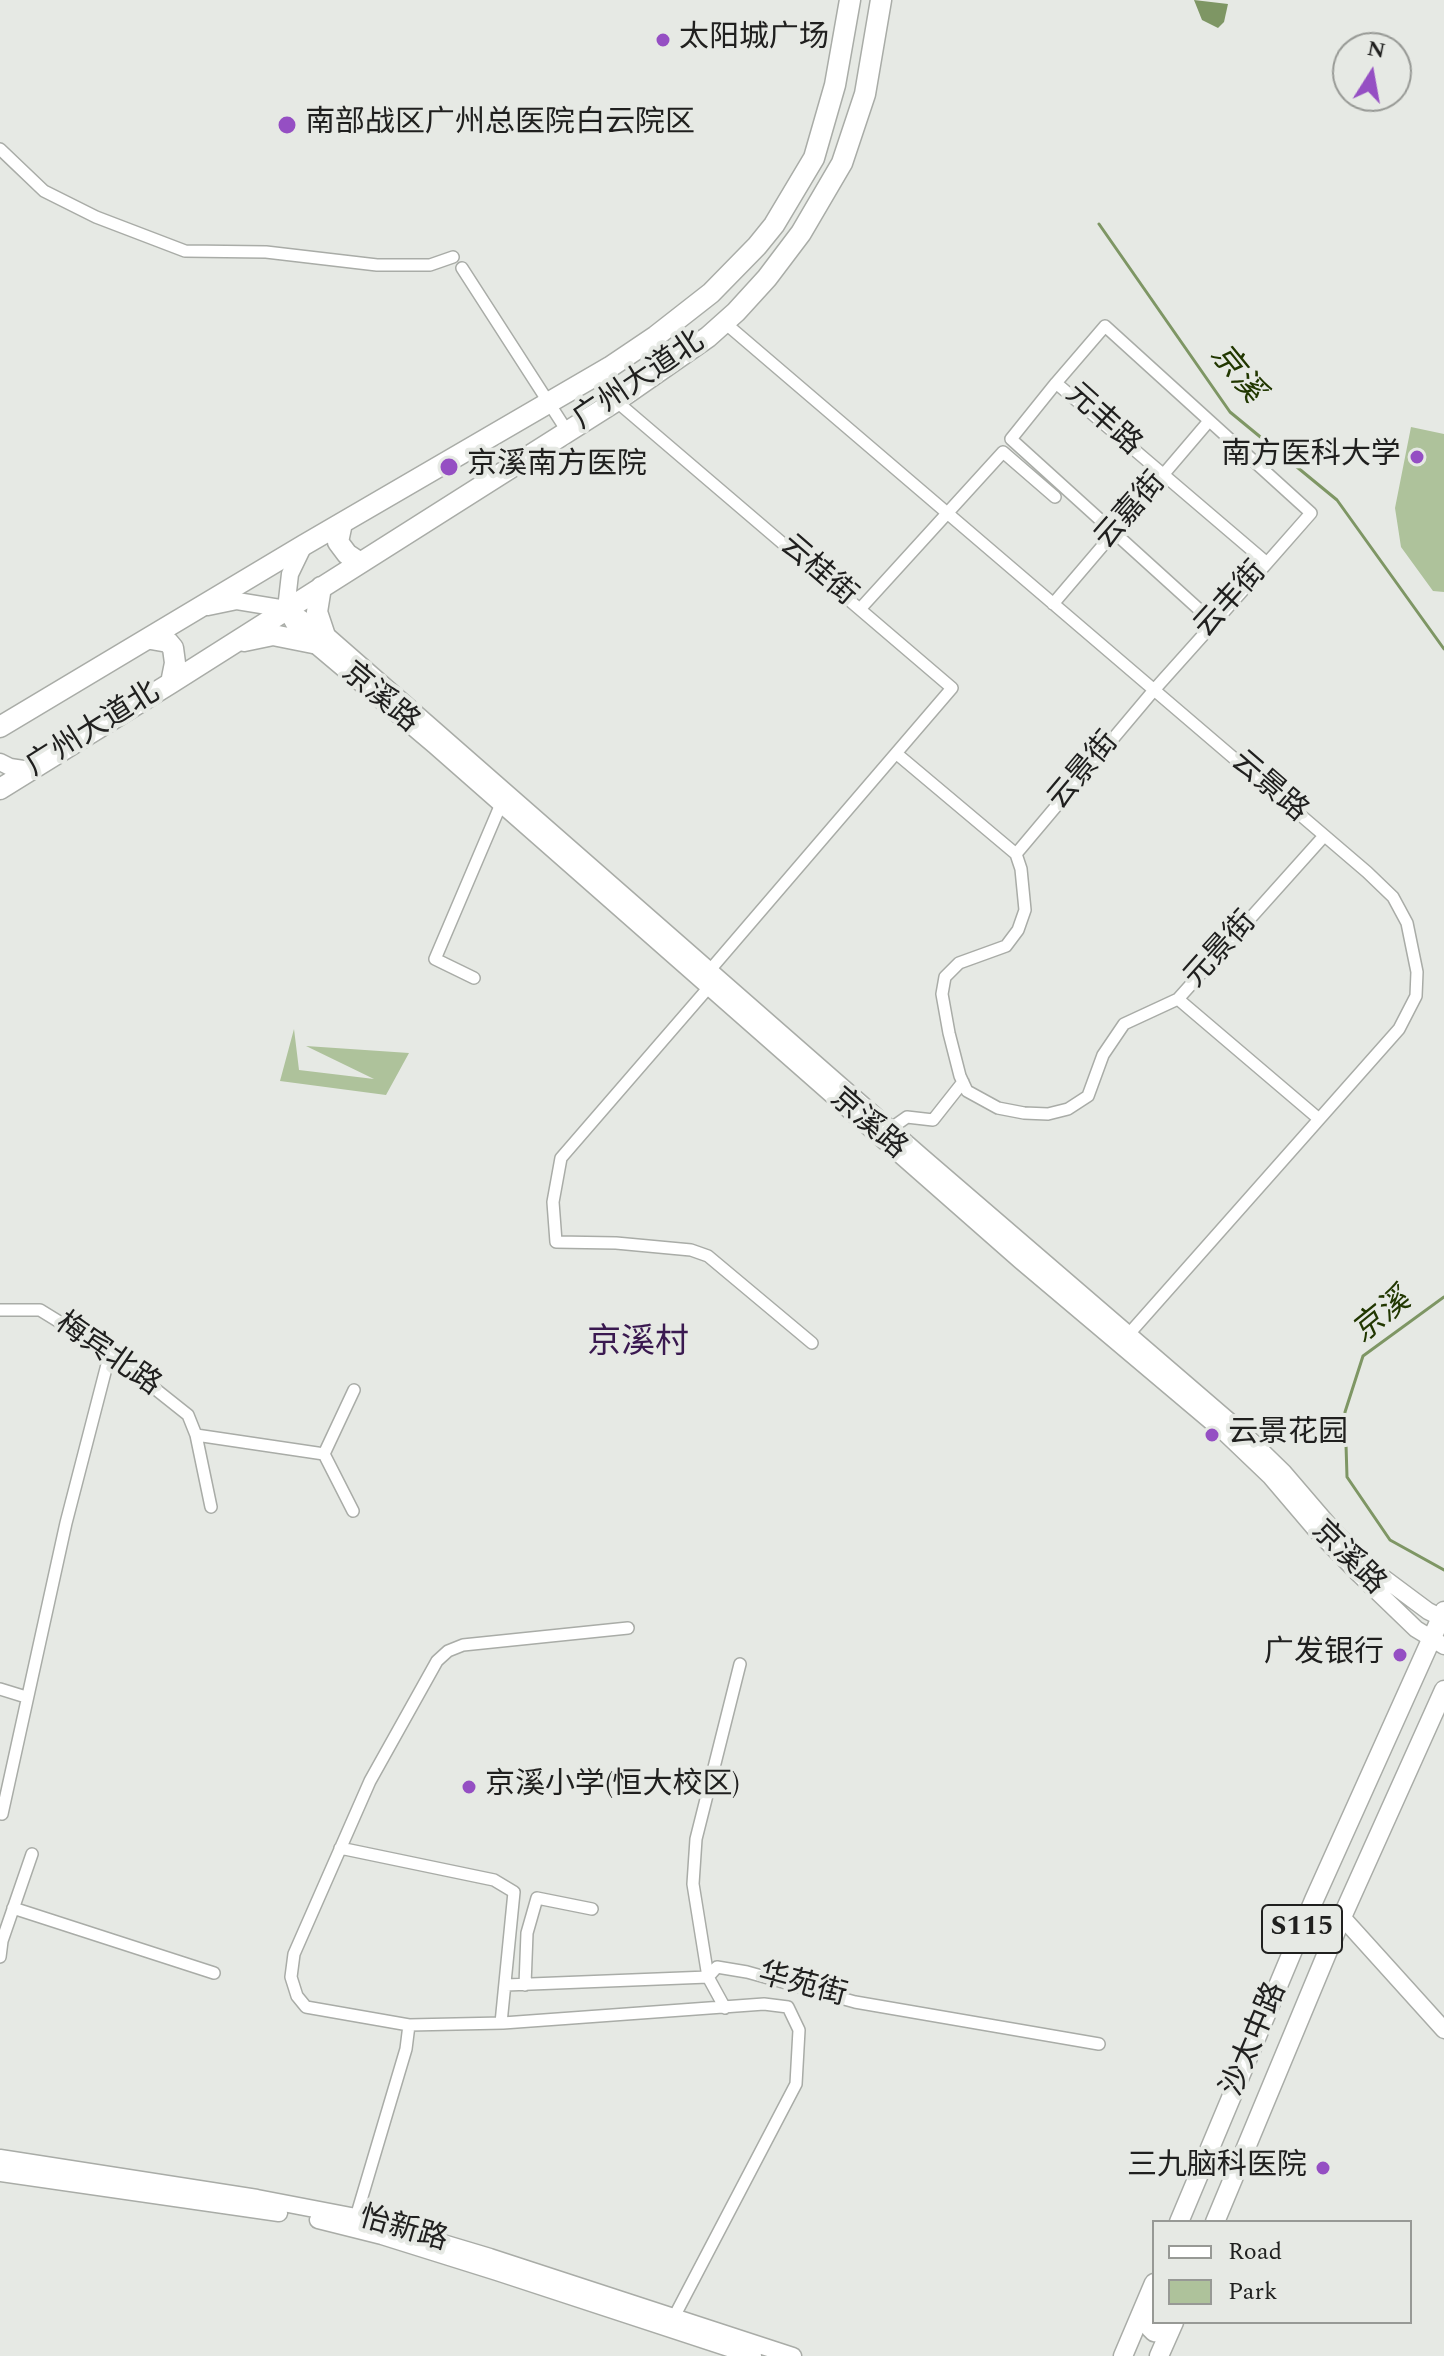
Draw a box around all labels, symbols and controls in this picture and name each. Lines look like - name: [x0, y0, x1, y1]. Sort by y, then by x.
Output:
- place label: 太阳城广场: [679, 22, 829, 58]
- marker: 太阳城广场: [654, 31, 672, 49]
- north arrow: [1332, 32, 1412, 112]
- text: N: [1364, 32, 1388, 68]
- place label: 南部战区广州总医院白云院区: [305, 107, 695, 143]
- marker: 南部战区广州总医院白云院区: [276, 114, 298, 136]
- street label: 广州大道北: [568, 325, 712, 439]
- water label: 京溪: [1200, 338, 1270, 412]
- street label: 元丰路: [1057, 378, 1147, 464]
- place label: 南方医科大学: [1221, 439, 1401, 475]
- marker: 南方医科大学: [1408, 448, 1426, 466]
- place label: 京溪南方医院: [467, 449, 647, 485]
- marker: 京溪南方医院: [438, 456, 460, 478]
- street label: 云嘉街: [1089, 466, 1175, 558]
- street label: 云桂街: [771, 529, 863, 615]
- street label: 云丰街: [1189, 556, 1275, 646]
- street label: 京溪路: [333, 656, 425, 742]
- street label: 广州大道北: [21, 676, 167, 786]
- street label: 云景街: [1042, 726, 1128, 818]
- street label: 云景路: [1222, 745, 1314, 831]
- street label: 元景街: [1179, 906, 1265, 996]
- street label: 京溪路: [821, 1082, 913, 1168]
- water label: 京溪: [1346, 1283, 1420, 1353]
- street label: 梅宾北路: [48, 1307, 166, 1405]
- district label: 京溪村: [587, 1325, 689, 1365]
- place label: 云景花园: [1228, 1417, 1348, 1453]
- marker: 云景花园: [1203, 1426, 1221, 1444]
- street label: 京溪路: [1302, 1514, 1392, 1604]
- place label: 广发银行: [1264, 1637, 1384, 1673]
- marker: 广发银行: [1391, 1646, 1409, 1664]
- place label: 京溪小学(恒大校区): [485, 1769, 740, 1805]
- marker: 京溪小学(恒大校区): [460, 1778, 478, 1796]
- road number: S115: [1262, 1905, 1342, 1953]
- street label: 华苑街: [754, 1958, 850, 2016]
- street label: 沙太中路: [1216, 1978, 1296, 2102]
- place label: 三九脑科医院: [1127, 2150, 1307, 2186]
- marker: 三九脑科医院: [1314, 2159, 1332, 2177]
- street label: 怡新路: [355, 2201, 451, 2261]
- legend: [1152, 2220, 1412, 2324]
- text: Road: [1228, 2234, 1282, 2270]
- text: Park: [1228, 2274, 1278, 2310]

